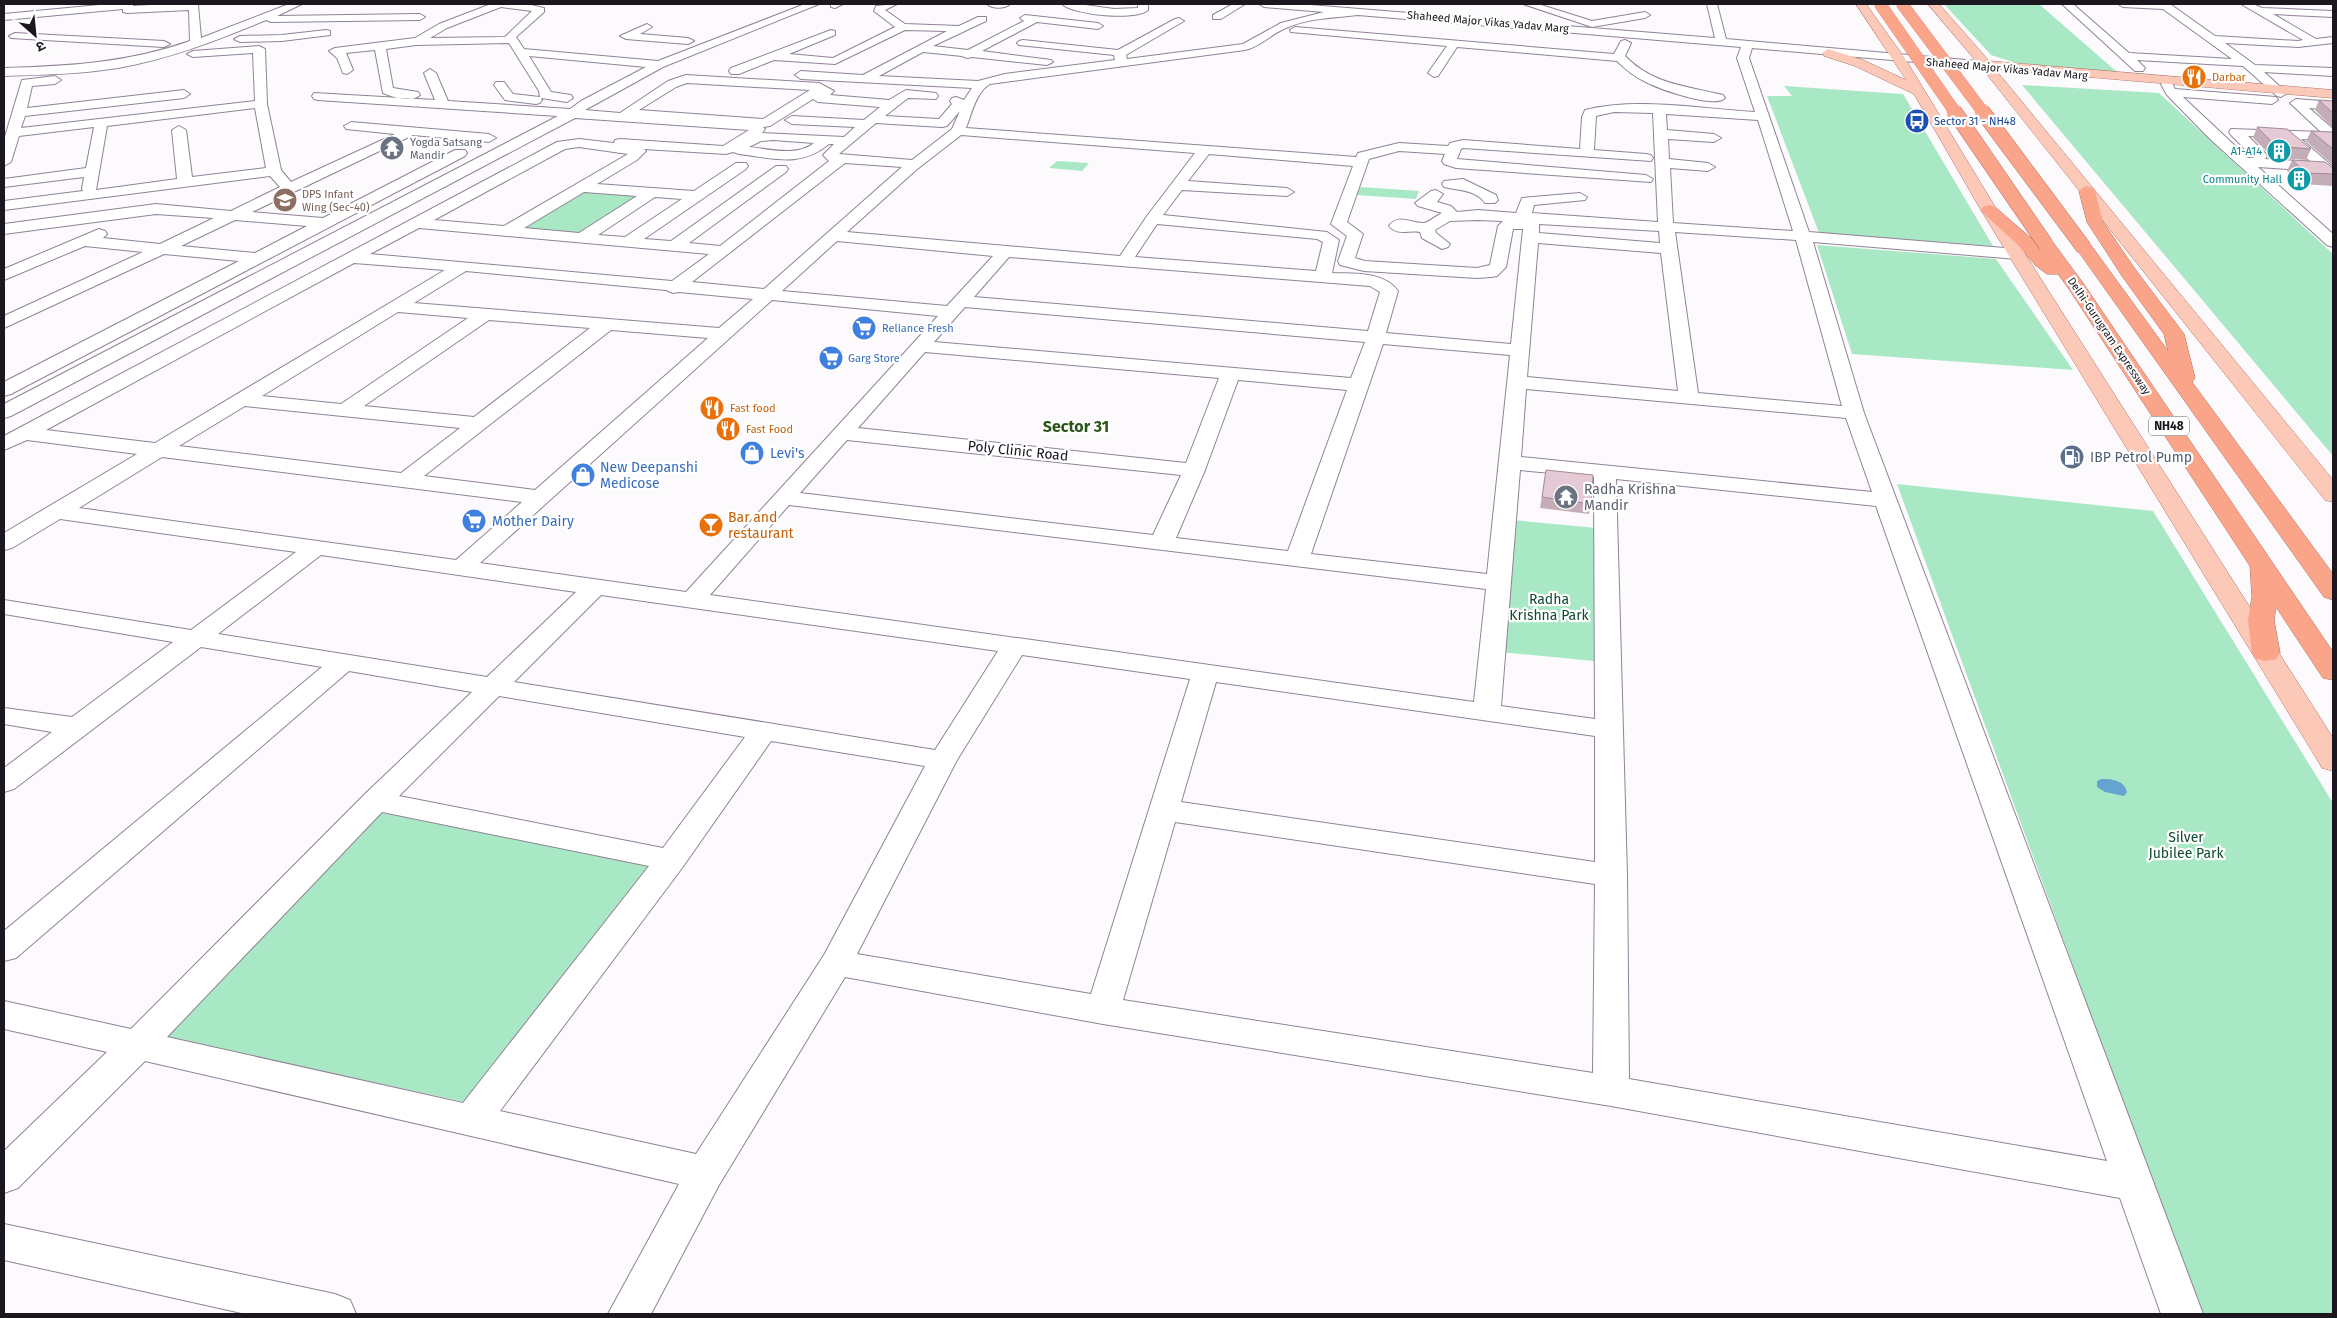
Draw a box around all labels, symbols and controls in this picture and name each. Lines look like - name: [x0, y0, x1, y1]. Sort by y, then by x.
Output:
- street label: Shaheed Major Vikas Yadav Marg: [1407, 8, 1570, 36]
- north arrow: [10, 10, 60, 60]
- text: उ: [32, 37, 48, 56]
- street label: Shaheed Major Vikas Yadav Marg: [1926, 55, 2089, 83]
- restaurant icon: Darbar: [2181, 64, 2207, 90]
- place label: Darbar: [2212, 71, 2247, 84]
- bus stop icon: Sector 31 - NH48: [1904, 108, 1930, 134]
- place label: Sector 31 - NH48: [1934, 115, 2016, 128]
- temple icon: Yogda Satsang Mandir: [379, 135, 405, 161]
- place label: Yogda Satsang Mandir: [410, 136, 482, 162]
- building icon: A1-A14: [2266, 138, 2292, 164]
- place label: A1-A14: [2231, 145, 2262, 158]
- building icon: Community Hall: [2286, 166, 2312, 192]
- place label: Community Hall: [2203, 173, 2282, 186]
- school or university icon: DPS Infant Wing (Sec-40): [272, 187, 298, 213]
- place label: DPS Infant Wing (Sec-40): [302, 188, 370, 214]
- street label: Delhi-Gurugram Expressway: [2065, 275, 2154, 398]
- supermarket icon: Reliance Fresh: [851, 315, 877, 341]
- place label: Reliance Fresh: [882, 322, 954, 335]
- supermarket icon: Garg Store: [818, 345, 844, 371]
- place label: Garg Store: [848, 352, 900, 365]
- restaurant icon: Fast food: [699, 395, 725, 421]
- place label: Fast food: [730, 402, 776, 415]
- restaurant icon: Fast Food: [715, 416, 741, 442]
- road number: NH48: [2149, 416, 2189, 436]
- district label: Sector 31: [1043, 417, 1109, 436]
- place label: Fast Food: [746, 423, 793, 436]
- street label: Poly Clinic Road: [967, 437, 1069, 465]
- shop icon: Levi's: [739, 440, 765, 466]
- fuel station icon: IBP Petrol Pump: [2059, 444, 2085, 470]
- place label: Levi's: [770, 445, 805, 462]
- place label: IBP Petrol Pump: [2090, 449, 2192, 466]
- place label: New Deepanshi Medicose: [600, 459, 698, 492]
- shop icon: New Deepanshi Medicose: [570, 462, 596, 488]
- place label: Radha Krishna Mandir: [1584, 481, 1676, 514]
- temple icon: Radha Krishna Mandir: [1553, 484, 1579, 510]
- supermarket icon: Mother Dairy: [461, 508, 487, 534]
- place label: Bar and restaurant: [728, 509, 795, 542]
- bar icon: Bar and restaurant: [698, 512, 724, 538]
- place label: Mother Dairy: [492, 513, 574, 530]
- park label: Radha Krishna Park: [1509, 591, 1590, 624]
- park label: Silver Jubilee Park: [2148, 829, 2224, 862]

